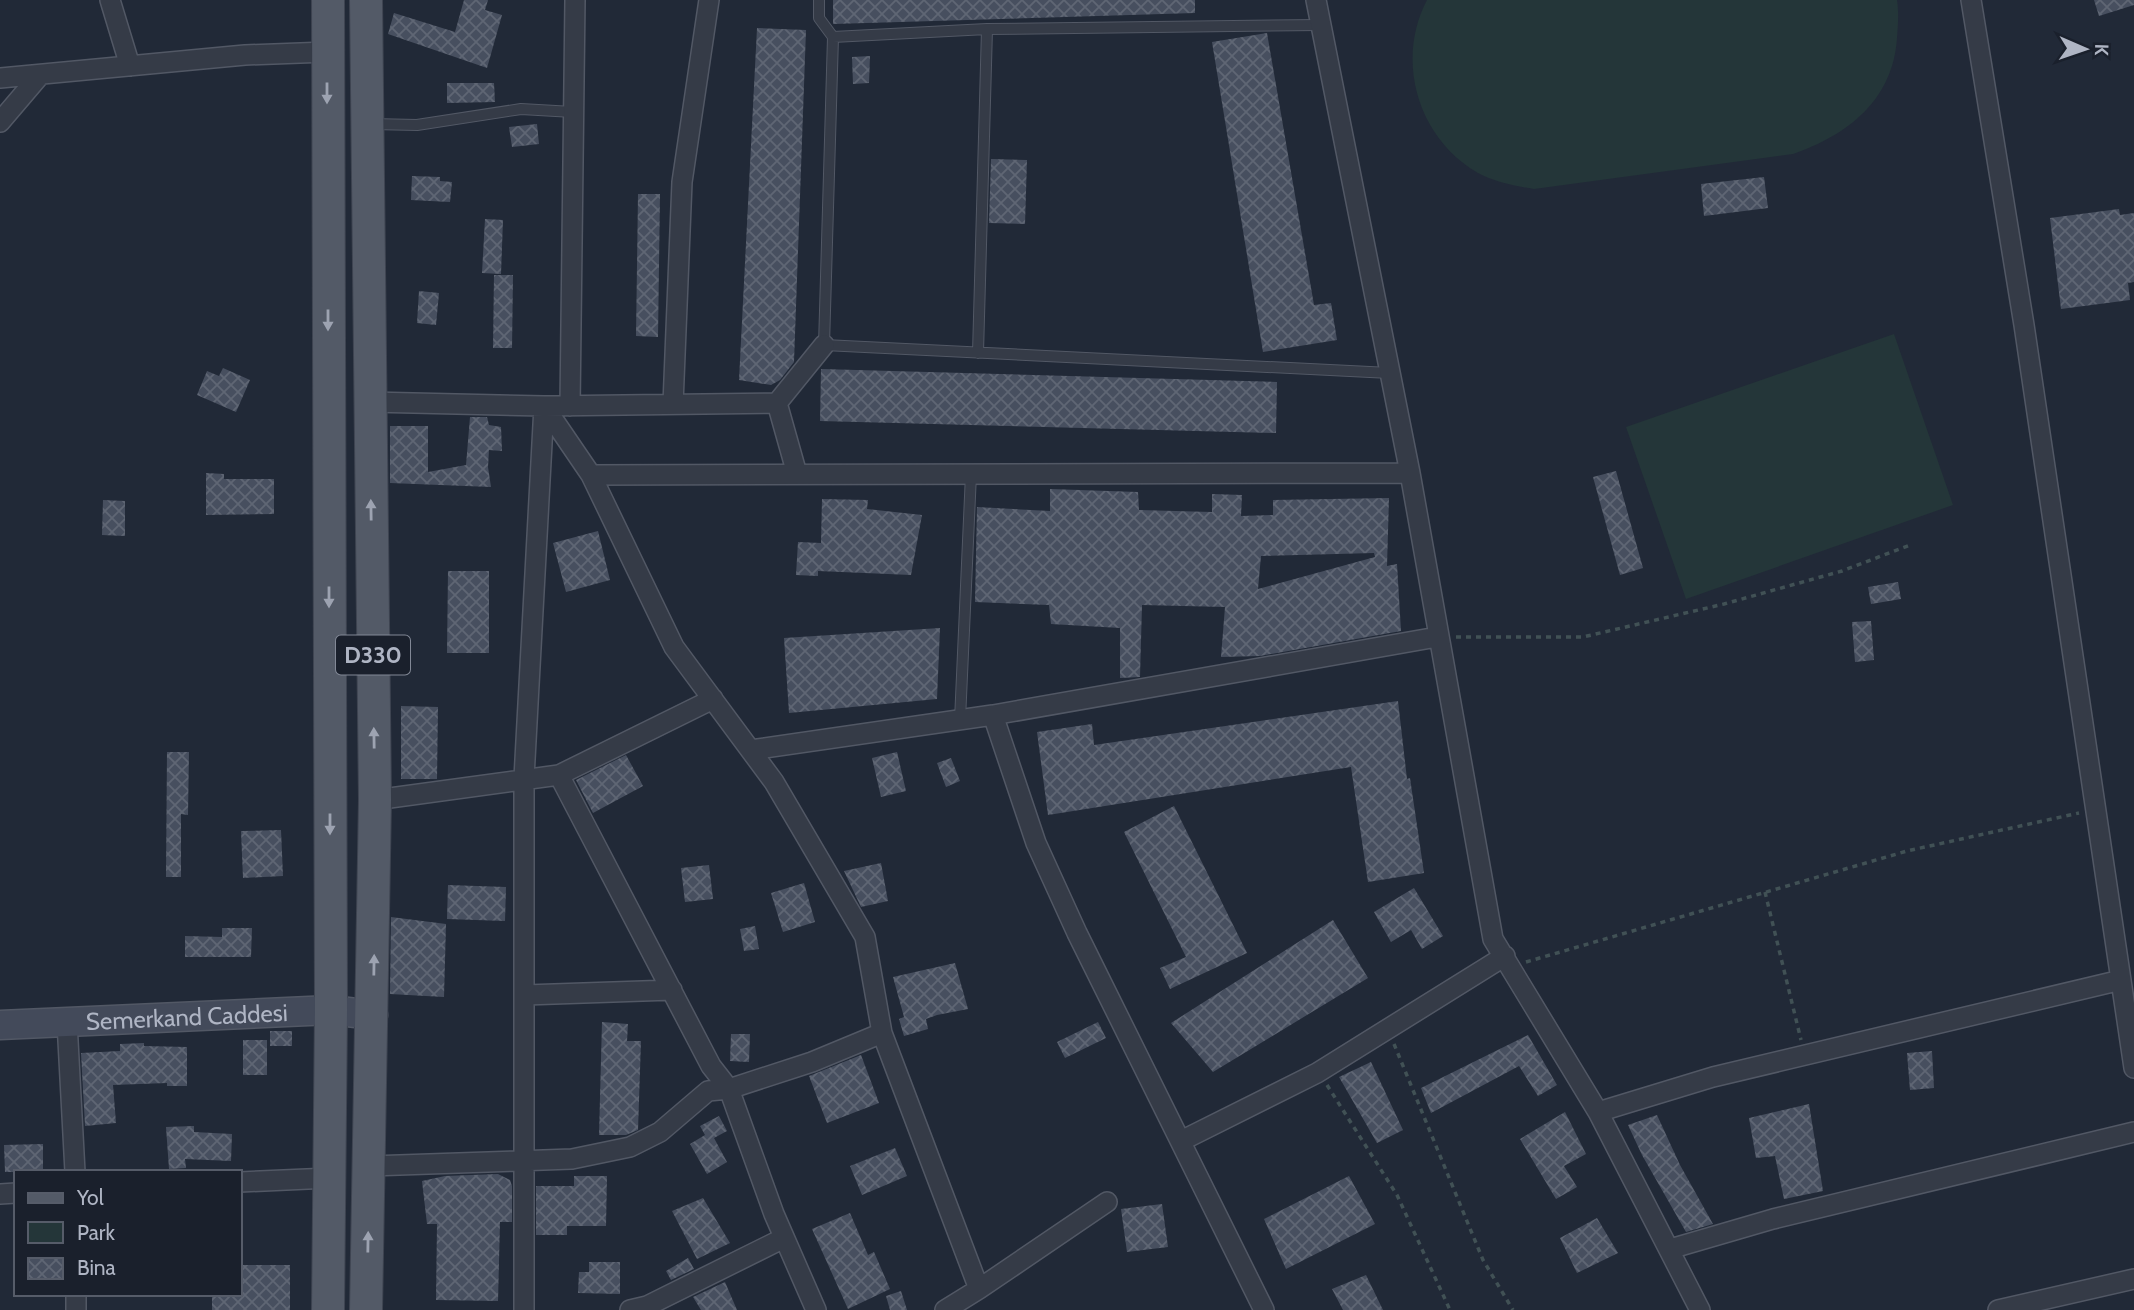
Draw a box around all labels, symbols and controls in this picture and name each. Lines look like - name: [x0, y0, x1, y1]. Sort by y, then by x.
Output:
- north arrow: [2050, 14, 2120, 84]
- text: K: [2090, 43, 2113, 56]
- one-way arrow: [321, 82, 333, 104]
- one-way arrow: [322, 309, 334, 331]
- one-way arrow: [365, 499, 377, 521]
- one-way arrow: [323, 586, 335, 608]
- road number: D330: [336, 636, 410, 674]
- one-way arrow: [368, 727, 380, 749]
- one-way arrow: [324, 813, 336, 835]
- one-way arrow: [368, 954, 379, 976]
- street label: Semerkand Caddesi: [85, 997, 288, 1036]
- legend: [14, 1170, 242, 1296]
- text: Yol: [76, 1185, 104, 1210]
- text: Park: [77, 1220, 115, 1245]
- one-way arrow: [362, 1231, 374, 1253]
- text: Bina: [77, 1255, 116, 1280]

